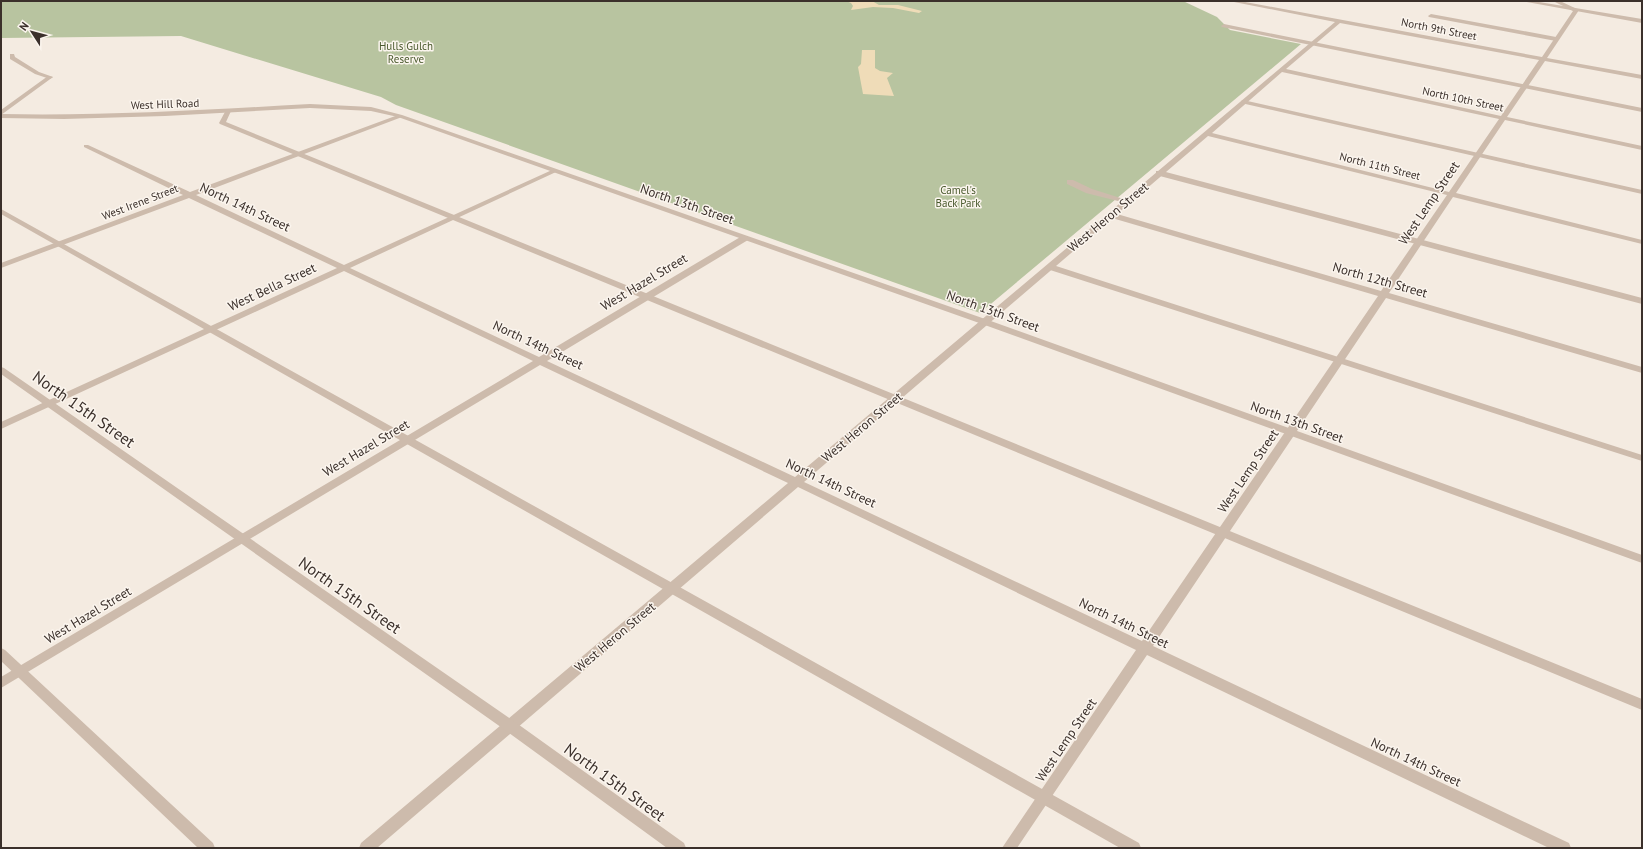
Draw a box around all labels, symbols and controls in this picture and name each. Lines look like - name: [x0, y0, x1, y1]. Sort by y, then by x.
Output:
- north arrow: [12, 12, 52, 52]
- street label: North 9th Street: [1400, 15, 1478, 43]
- text: N: [16, 19, 32, 33]
- park label: Hulls Gulch Reserve: [379, 39, 433, 66]
- street label: North 10th Street: [1421, 84, 1505, 115]
- street label: West Hill Road: [131, 96, 200, 112]
- street label: North 11th Street: [1338, 149, 1422, 183]
- street label: West Lemp Street: [1395, 158, 1463, 248]
- street label: West Heron Street: [1064, 178, 1152, 256]
- street label: North 14th Street: [197, 179, 293, 236]
- street label: North 13th Street: [638, 180, 737, 228]
- street label: West Irene Street: [100, 181, 180, 223]
- park label: Camel's Back Park: [936, 183, 981, 210]
- street label: West Hazel Street: [598, 249, 691, 315]
- street label: North 12th Street: [1331, 258, 1430, 302]
- street label: West Bella Street: [225, 259, 319, 315]
- street label: North 13th Street: [944, 286, 1042, 336]
- street label: North 14th Street: [490, 317, 586, 374]
- street label: North 15th Street: [29, 366, 140, 452]
- street label: West Heron Street: [818, 388, 906, 466]
- street label: North 13th Street: [1248, 397, 1346, 447]
- street label: West Hazel Street: [320, 415, 413, 481]
- street label: West Lemp Street: [1214, 426, 1282, 516]
- street label: North 14th Street: [783, 455, 879, 512]
- street label: North 15th Street: [295, 552, 406, 638]
- street label: West Hazel Street: [42, 582, 135, 648]
- street label: North 14th Street: [1076, 594, 1172, 652]
- street label: West Heron Street: [571, 598, 659, 676]
- street label: West Lemp Street: [1032, 695, 1100, 785]
- street label: North 14th Street: [1368, 734, 1464, 791]
- street label: North 15th Street: [560, 739, 670, 826]

